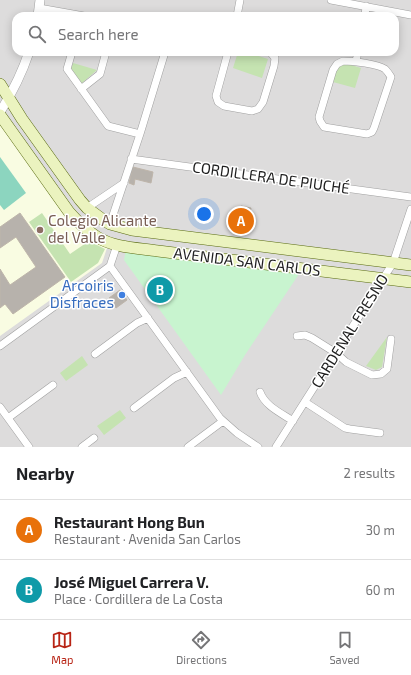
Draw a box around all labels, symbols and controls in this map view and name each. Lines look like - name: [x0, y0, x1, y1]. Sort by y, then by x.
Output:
- search box: [12, 12, 399, 56]
- icon: search: [26, 23, 48, 45]
- text: Search here: [58, 25, 139, 43]
- street label: CORDILLERA DE PIUCHÉ: [191, 157, 351, 197]
- your location: [194, 204, 214, 224]
- pin: A: [228, 206, 254, 236]
- place label: Colegio Alicante del Valle: [48, 211, 157, 246]
- marker: Colegio Alicante del Valle: [35, 225, 45, 235]
- street label: AVENIDA SAN CARLOS: [173, 243, 322, 279]
- street label: CARDENAL FRESNO: [307, 270, 391, 391]
- pin: B: [147, 275, 173, 305]
- place label: Arcoiris Disfraces: [50, 276, 114, 311]
- marker: Arcoiris Disfraces: [117, 290, 127, 300]
- text: Nearby: [16, 463, 74, 483]
- text: 2 results: [343, 465, 395, 481]
- text: Restaurant Hong Bun: [54, 513, 205, 531]
- text: A: [25, 522, 33, 538]
- text: 30 m: [366, 522, 395, 538]
- text: Restaurant · Avenida San Carlos: [54, 531, 241, 547]
- text: José Miguel Carrera V.: [54, 573, 209, 591]
- text: B: [25, 582, 33, 598]
- text: 60 m: [365, 582, 395, 598]
- text: Place · Cordillera de La Costa: [54, 591, 223, 607]
- tab: Map: [51, 629, 73, 666]
- tab: Directions: [176, 629, 227, 666]
- tab: Saved: [329, 629, 360, 666]

